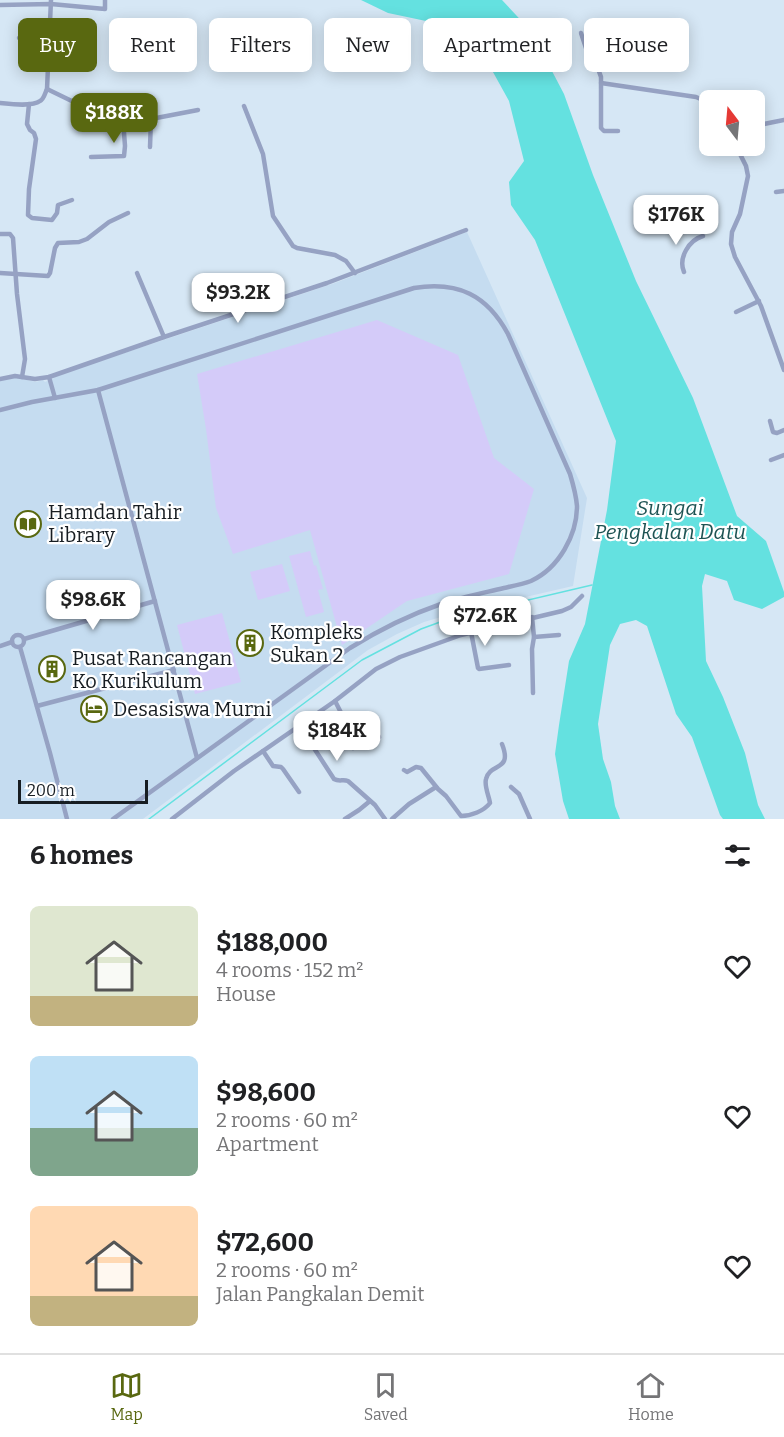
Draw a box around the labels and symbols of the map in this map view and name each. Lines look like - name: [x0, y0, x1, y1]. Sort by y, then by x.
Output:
- north arrow: [699, 90, 765, 156]
- pin: $188K: [72, 93, 156, 144]
- pin: $176K: [634, 195, 718, 246]
- pin: $93.2K: [189, 273, 287, 324]
- water label: Sungai Pengkalan Datu: [594, 495, 746, 545]
- place label: Hamdan Tahir Library: [48, 500, 182, 547]
- library icon: Hamdan Tahir Library: [13, 509, 43, 539]
- pin: $98.6K: [44, 580, 142, 631]
- pin: $72.6K: [436, 596, 534, 647]
- place label: Kompleks Sukan 2: [270, 620, 363, 667]
- building icon: Kompleks Sukan 2: [235, 628, 265, 658]
- place label: Pusat Rancangan Ko Kurikulum: [72, 646, 233, 693]
- building icon: Pusat Rancangan Ko Kurikulum: [37, 654, 67, 684]
- hotel icon: Desasiswa Murni: [79, 694, 109, 724]
- place label: Desasiswa Murni: [113, 697, 271, 721]
- pin: $184K: [295, 711, 379, 762]
- scale bar: [18, 777, 148, 804]

